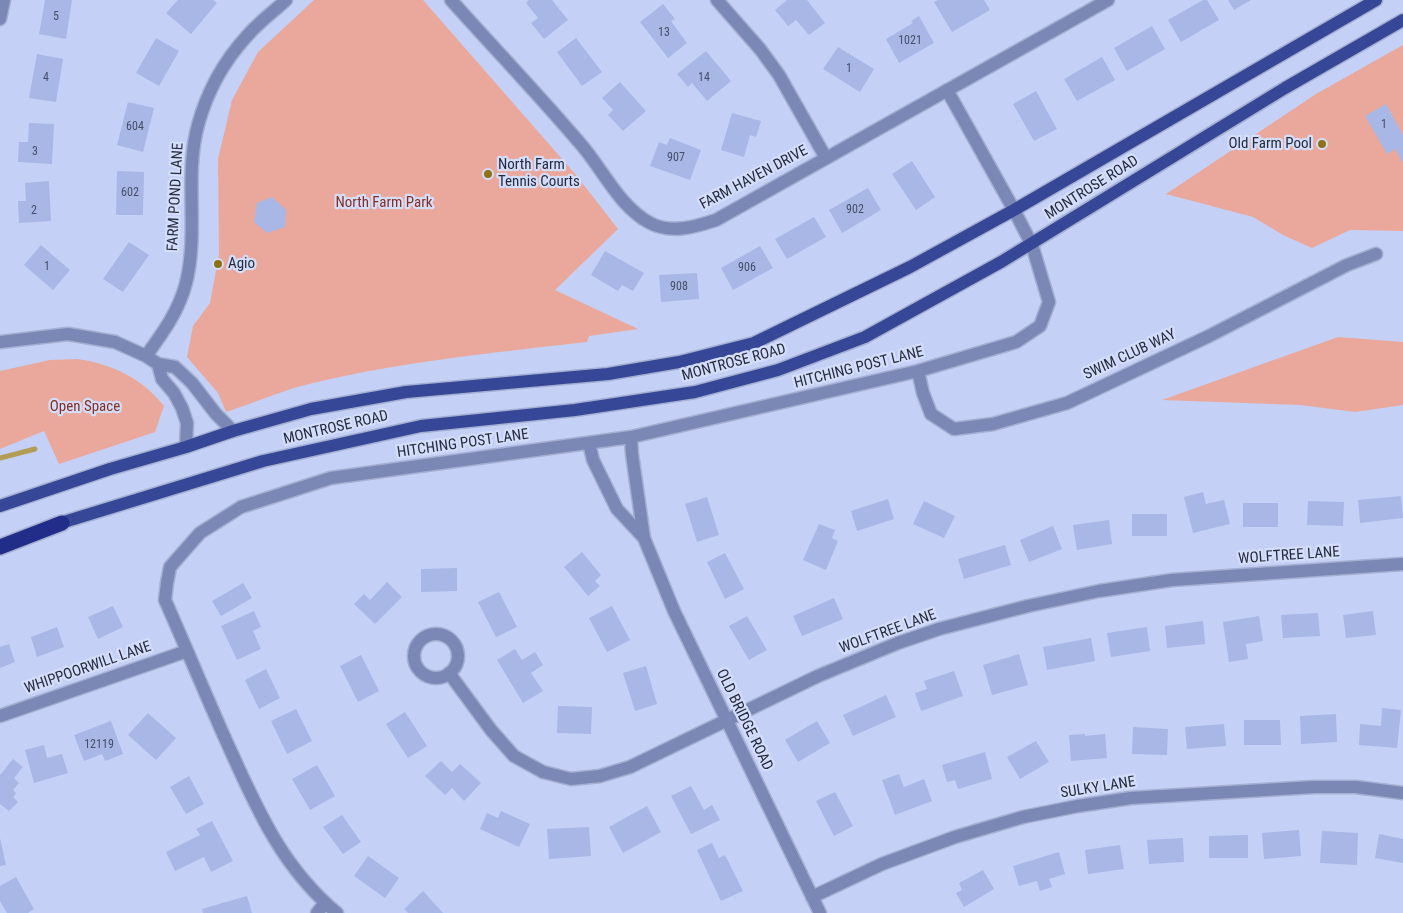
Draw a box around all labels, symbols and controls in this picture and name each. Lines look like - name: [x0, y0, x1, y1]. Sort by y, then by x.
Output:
- house number: 5: [53, 10, 59, 24]
- house number: 13: [658, 26, 670, 40]
- house number: 1021: [898, 34, 922, 48]
- house number: 1: [846, 62, 852, 76]
- house number: 4: [43, 71, 49, 85]
- house number: 14: [698, 71, 710, 85]
- house number: 1: [1381, 118, 1387, 132]
- house number: 604: [126, 120, 144, 134]
- place label: Old Farm Pool: [1228, 135, 1312, 153]
- marker: Old Farm Pool: [1316, 138, 1328, 150]
- street label: FARM POND LANE: [164, 142, 188, 252]
- street label: FARM HAVEN DRIVE: [697, 142, 811, 214]
- house number: 3: [32, 145, 38, 159]
- house number: 907: [667, 151, 685, 165]
- street label: MONTROSE ROAD: [1042, 152, 1142, 224]
- place label: North Farm Tennis Courts: [498, 156, 580, 191]
- marker: North Farm Tennis Courts: [482, 168, 494, 180]
- house number: 602: [121, 186, 139, 200]
- park label: North Farm Park: [335, 194, 433, 212]
- house number: 902: [846, 203, 864, 217]
- house number: 2: [31, 204, 37, 218]
- place label: Agio: [228, 255, 255, 273]
- marker: Agio: [212, 258, 224, 270]
- house number: 1: [44, 260, 50, 274]
- house number: 906: [738, 261, 756, 275]
- house number: 908: [670, 280, 688, 294]
- street label: SWIM CLUB WAY: [1081, 326, 1179, 384]
- street label: MONTROSE ROAD: [680, 340, 788, 386]
- street label: HITCHING POST LANE: [792, 343, 926, 393]
- park label: Open Space: [50, 398, 120, 416]
- street label: MONTROSE ROAD: [282, 407, 390, 449]
- street label: HITCHING POST LANE: [396, 426, 530, 462]
- street label: WOLFTREE LANE: [1238, 543, 1340, 569]
- street label: WOLFTREE LANE: [837, 606, 939, 658]
- street label: WHIPPOORWILL LANE: [22, 638, 154, 698]
- street label: OLD BRIDGE ROAD: [712, 666, 776, 774]
- house number: 12119: [84, 738, 114, 752]
- street label: SULKY LANE: [1059, 773, 1137, 803]

